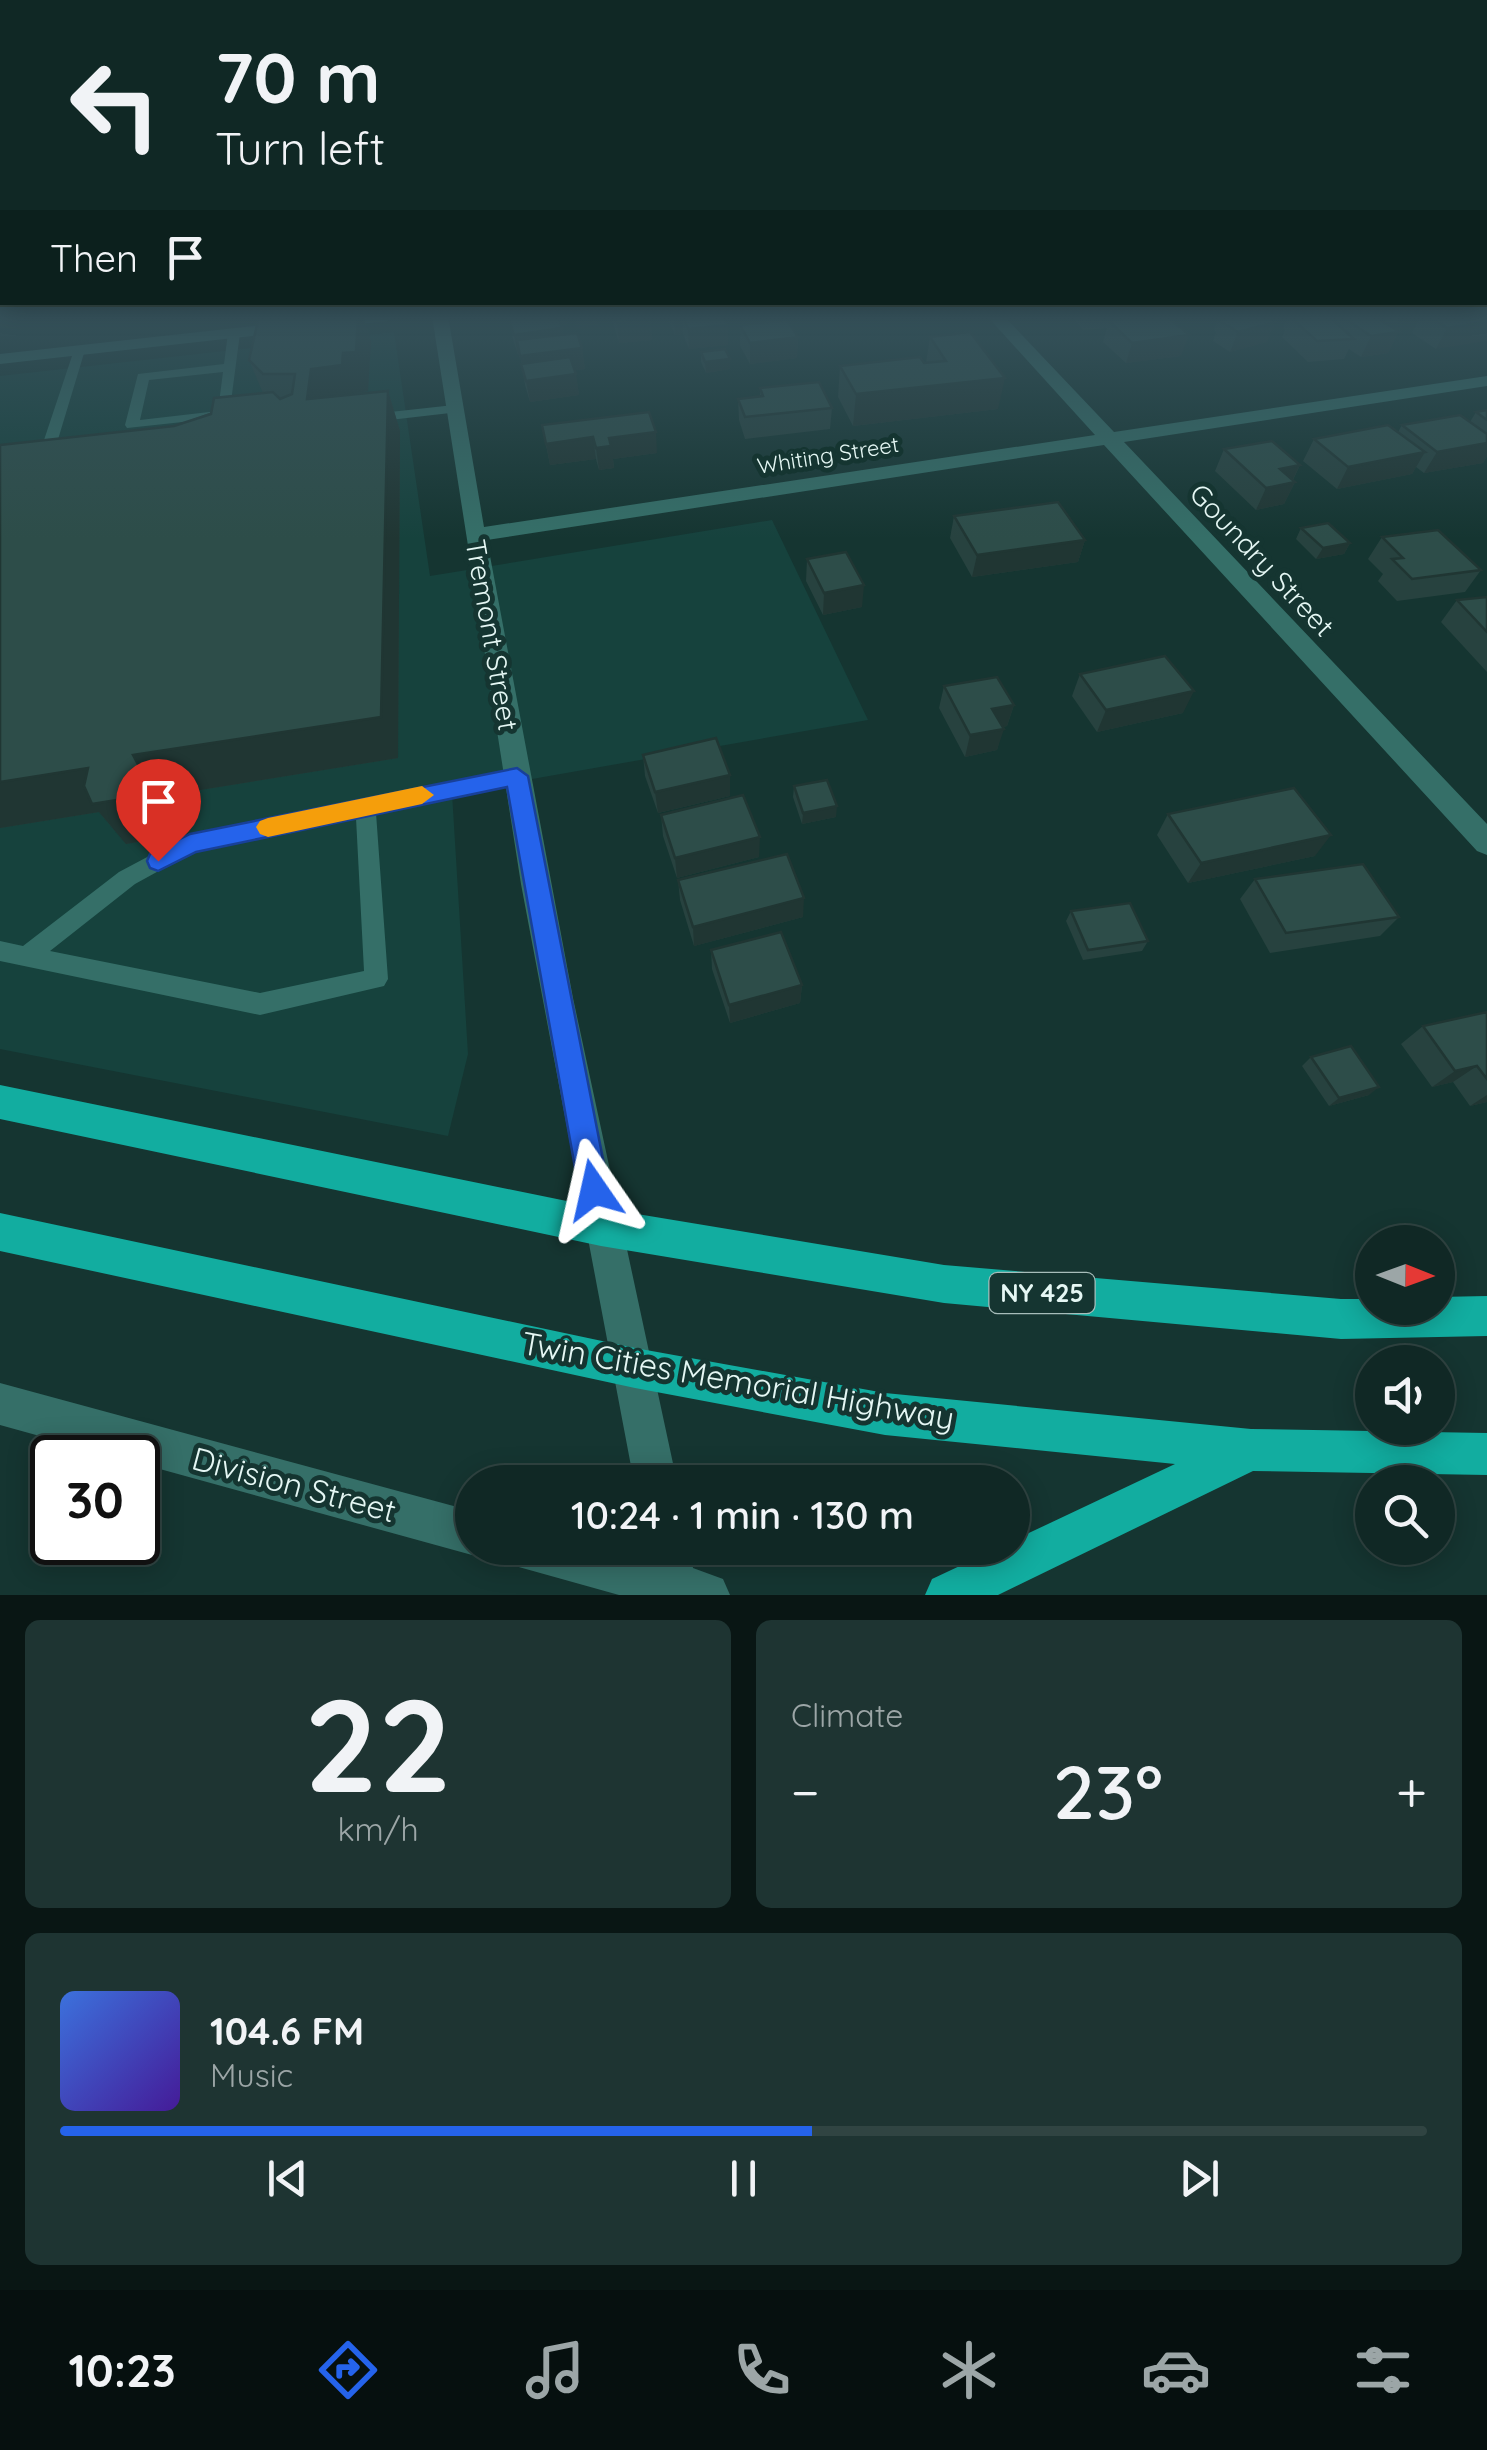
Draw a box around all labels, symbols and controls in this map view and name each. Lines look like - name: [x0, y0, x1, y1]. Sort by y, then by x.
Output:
- text: 70 m: [215, 33, 381, 121]
- icon: left: [50, 40, 180, 170]
- text: Turn left: [215, 120, 385, 176]
- icon: arrive: [158, 230, 213, 285]
- text: Then: [50, 234, 138, 282]
- street label: Whiting Street: [755, 430, 901, 480]
- street label: Goundry Street: [1183, 476, 1342, 643]
- street label: Tremont Street: [458, 537, 527, 733]
- pin: [116, 759, 201, 862]
- icon: arrive: [131, 774, 186, 829]
- position arrow: [542, 1138, 646, 1242]
- north arrow: [1355, 1225, 1455, 1325]
- map controls: [1355, 1225, 1455, 1565]
- road number: NY 425: [990, 1273, 1094, 1313]
- street label: Twin Cities Memorial Highway: [519, 1322, 958, 1438]
- button: sound: [1355, 1345, 1455, 1445]
- speed limit sign: 30: [30, 1435, 160, 1565]
- street label: Division Street: [188, 1438, 401, 1530]
- button: search: [1355, 1465, 1455, 1565]
- text: 10:24 · 1 min · 130 m: [571, 1491, 914, 1539]
- text: 22: [304, 1662, 452, 1825]
- text: Climate: [791, 1695, 903, 1735]
- text: 23°: [1053, 1744, 1163, 1838]
- text: −: [791, 1757, 820, 1826]
- text: +: [1396, 1757, 1427, 1826]
- text: km/h: [337, 1809, 419, 1849]
- text: 104.6 FM: [210, 2007, 364, 2055]
- text: Music: [210, 2055, 293, 2095]
- icon: previous: [260, 2151, 315, 2206]
- icon: pause: [716, 2151, 771, 2206]
- icon: next: [1172, 2151, 1227, 2206]
- icon: directions: [313, 2335, 383, 2405]
- icon: music: [520, 2335, 590, 2405]
- icon: phone: [727, 2335, 797, 2405]
- icon: climate: [934, 2335, 1004, 2405]
- icon: car: [1141, 2335, 1211, 2405]
- icon: filters: [1348, 2335, 1418, 2405]
- text: 10:23: [69, 2342, 176, 2398]

